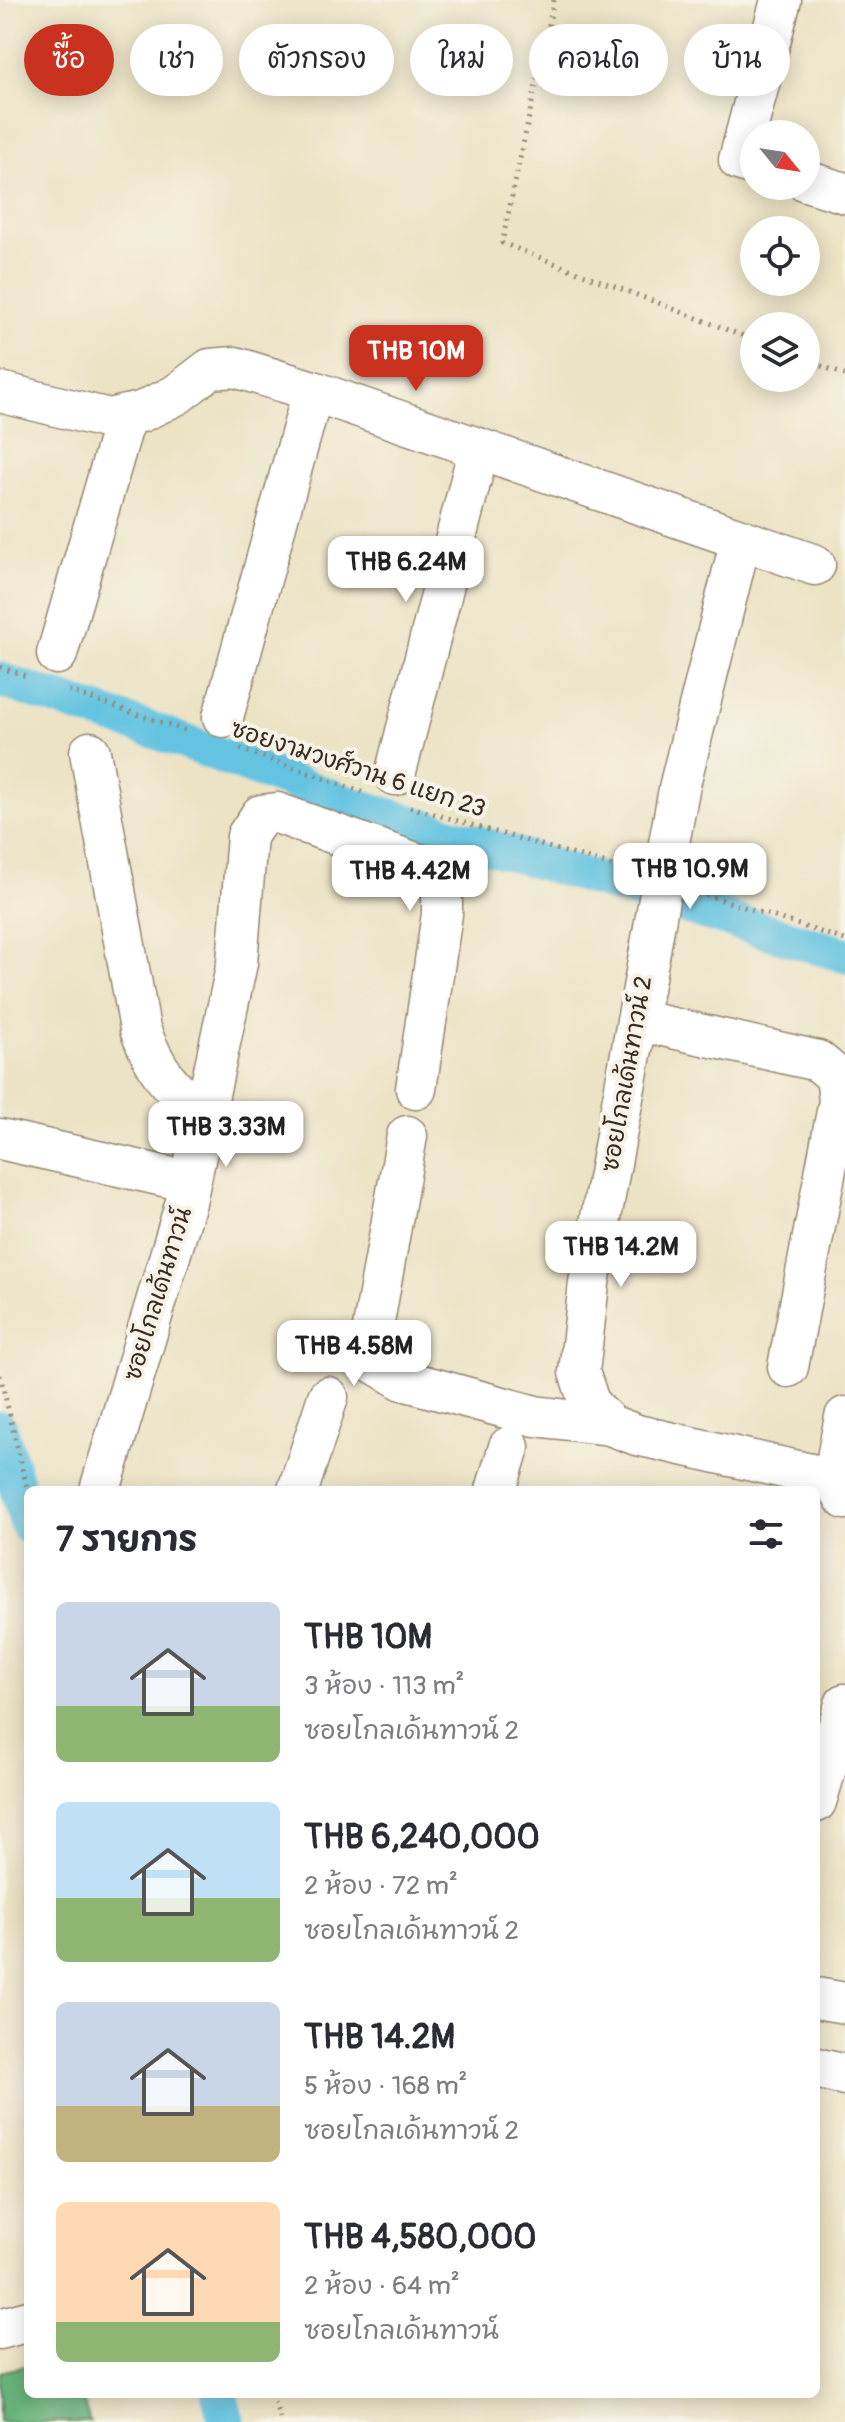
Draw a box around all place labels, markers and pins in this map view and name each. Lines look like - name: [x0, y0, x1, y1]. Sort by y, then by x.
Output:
- pin: THB 10M: [342, 325, 490, 393]
- pin: THB 6.24M: [314, 536, 498, 604]
- pin: THB 10.9M: [598, 843, 782, 911]
- pin: THB 4.42M: [318, 845, 502, 913]
- pin: THB 3.33M: [134, 1101, 318, 1169]
- pin: THB 14.2M: [529, 1221, 713, 1289]
- pin: THB 4.58M: [262, 1320, 446, 1388]

